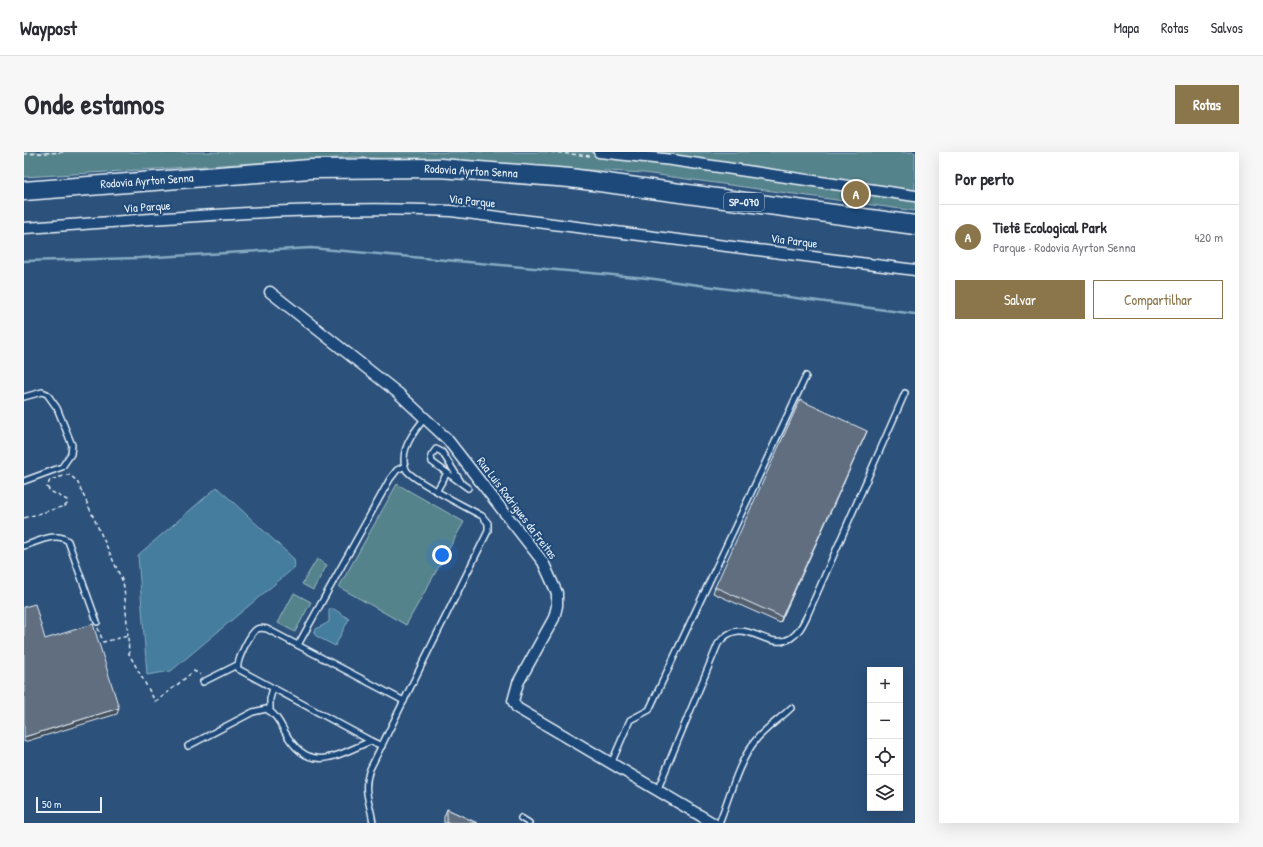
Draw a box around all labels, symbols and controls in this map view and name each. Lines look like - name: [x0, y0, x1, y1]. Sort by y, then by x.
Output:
- text: Waypost: [20, 15, 77, 41]
- text: Mapa: [1114, 18, 1139, 37]
- text: Rotas: [1161, 18, 1189, 37]
- text: Salvos: [1211, 18, 1243, 37]
- text: Onde estamos: [24, 85, 164, 123]
- button: Rotas: [1175, 85, 1239, 124]
- street label: Rodovia Ayrton Senna: [424, 160, 518, 181]
- text: Por perto: [955, 167, 1014, 190]
- street label: Rodovia Ayrton Senna: [100, 169, 194, 192]
- pin: A: [843, 179, 869, 209]
- street label: Via Parque: [448, 190, 497, 211]
- road number: SP-070: [724, 193, 764, 211]
- street label: Via Parque: [123, 196, 171, 217]
- text: Tietê Ecological Park: [993, 217, 1107, 238]
- text: A: [965, 228, 971, 246]
- text: 420 m: [1194, 228, 1223, 246]
- street label: Via Parque: [770, 229, 819, 252]
- text: Parque · Rodovia Ayrton Senna: [993, 238, 1135, 256]
- button: Salvar: [955, 280, 1085, 319]
- button: Compartilhar: [1093, 280, 1223, 319]
- street label: Rua Luis Rodrigues da Freitas: [473, 453, 562, 563]
- your location: [432, 545, 452, 565]
- map controls: [867, 667, 903, 811]
- button: +: [867, 667, 903, 703]
- button: −: [867, 703, 903, 739]
- button: locate: [867, 739, 903, 775]
- button: layers: [867, 775, 903, 811]
- scale bar: [36, 795, 102, 814]
- text: 50 m: [42, 797, 62, 811]

